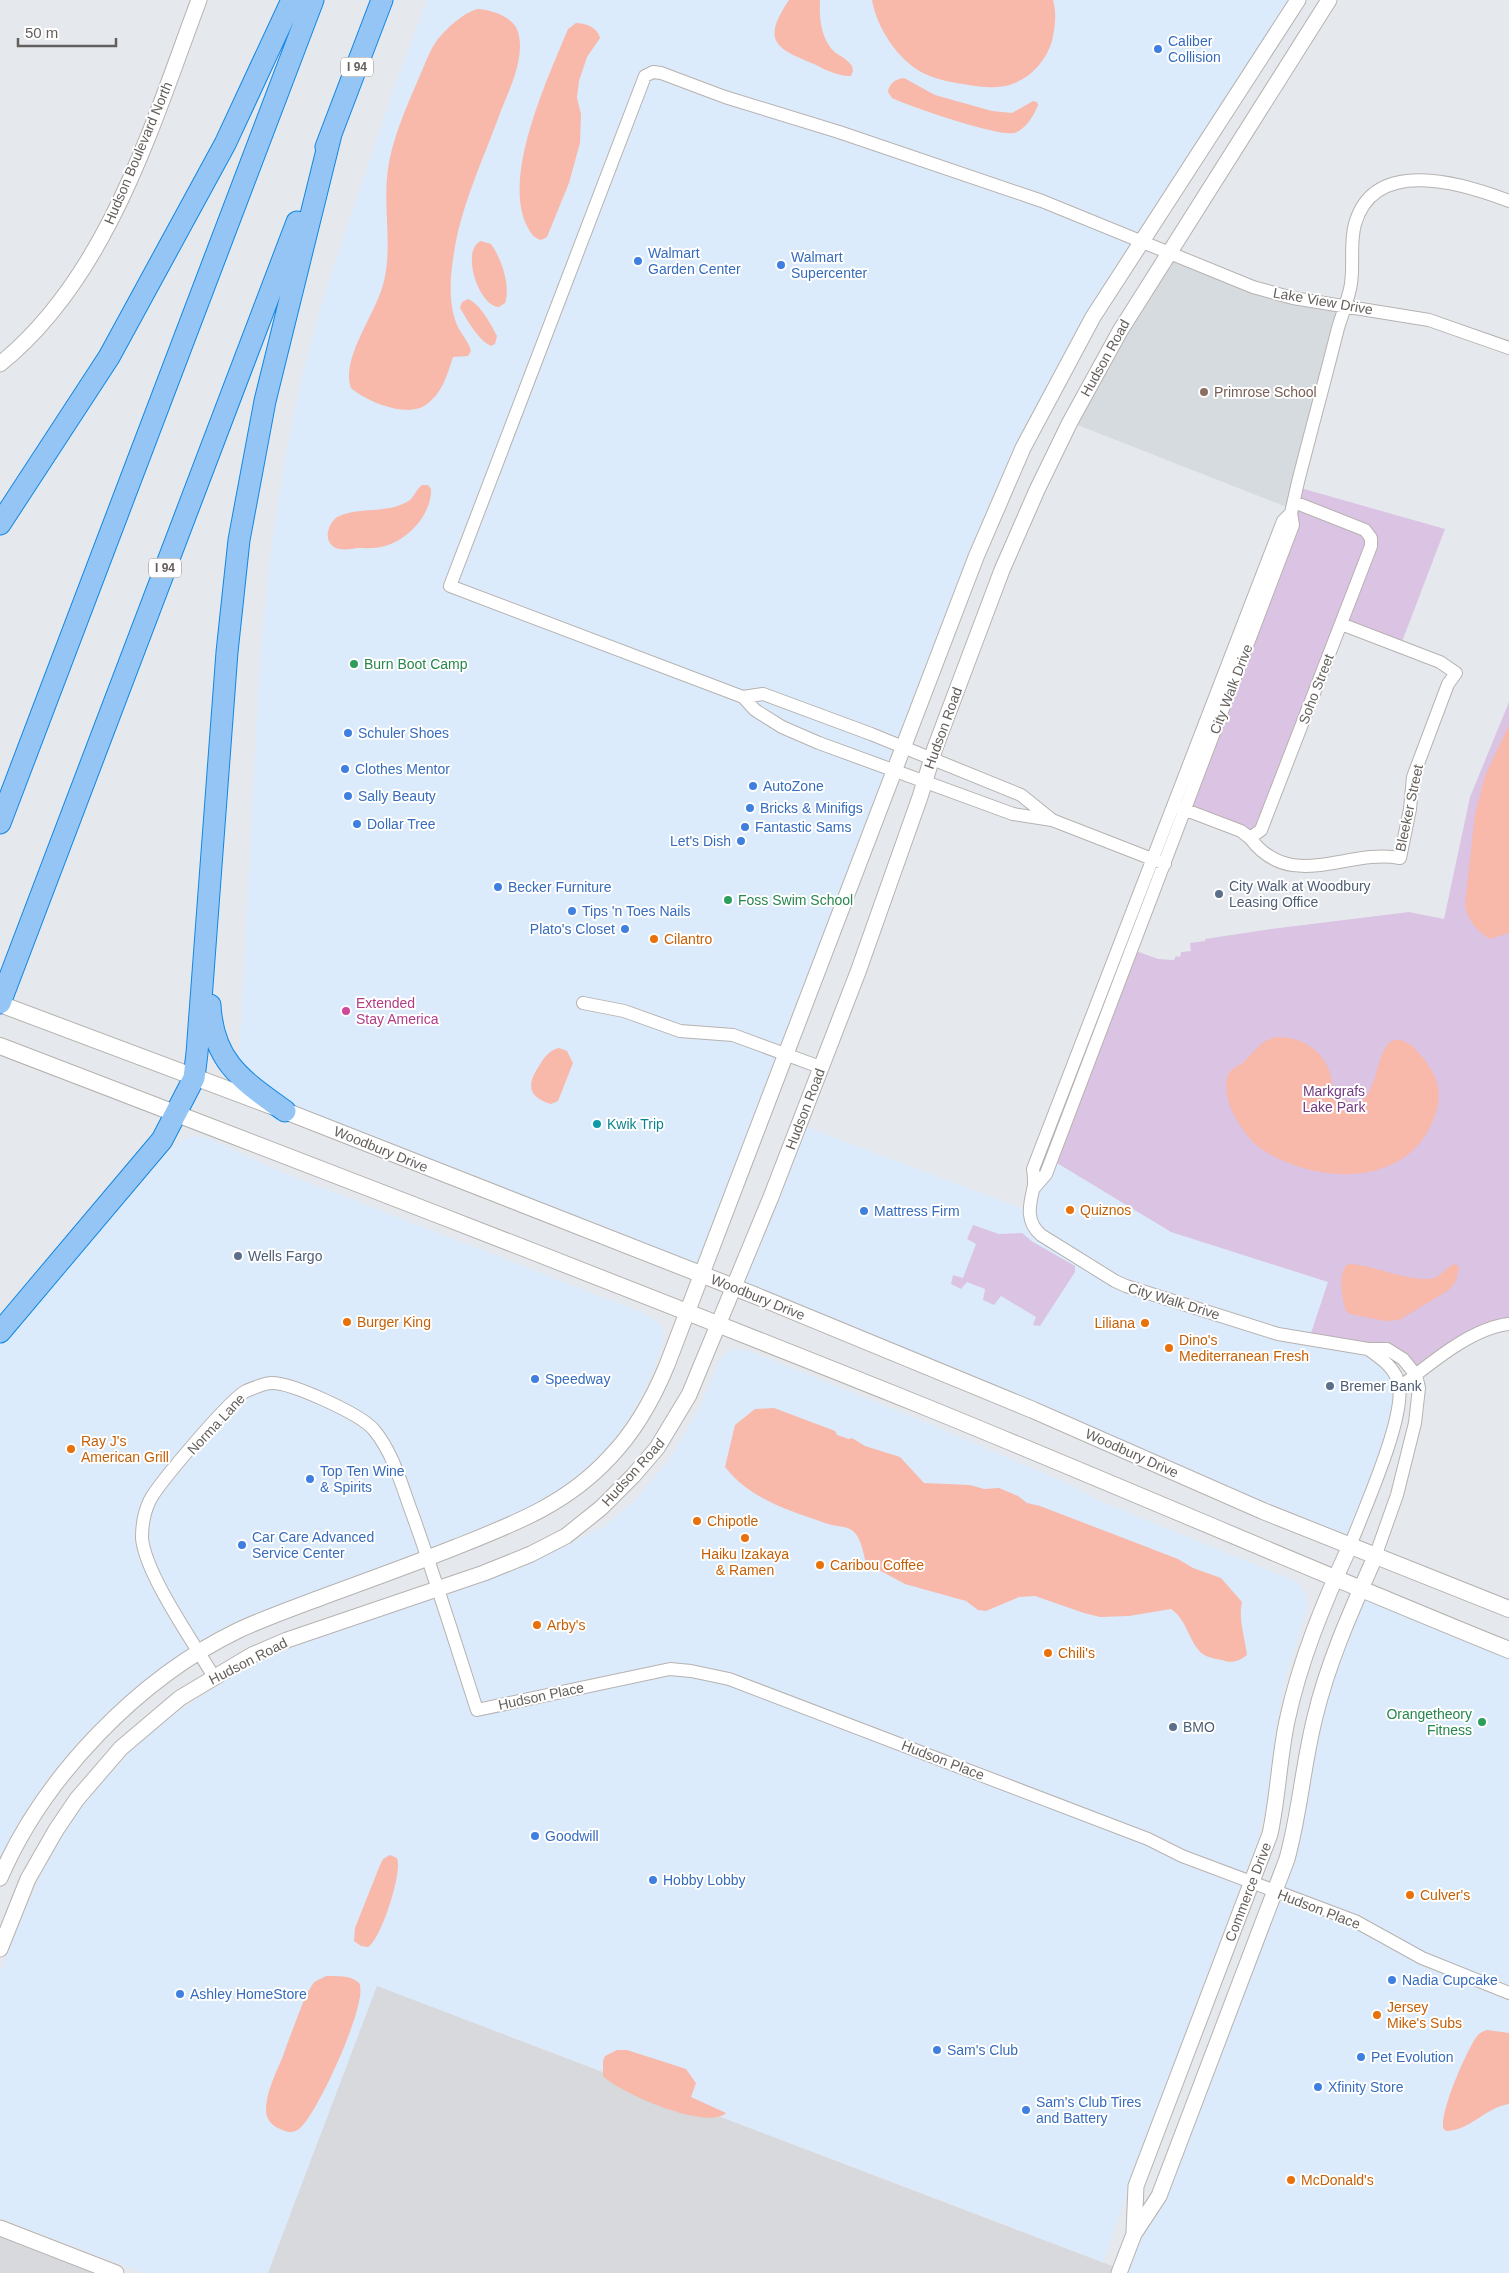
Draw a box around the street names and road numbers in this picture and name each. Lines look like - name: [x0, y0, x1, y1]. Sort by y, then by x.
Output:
- road number: I 94: [341, 58, 373, 76]
- street label: Hudson Boulevard North: [101, 79, 175, 227]
- street label: Lake View Drive: [1272, 284, 1374, 318]
- street label: Hudson Road: [1077, 317, 1133, 399]
- road number: I 94: [149, 558, 181, 578]
- street label: City Walk Drive: [1206, 642, 1256, 736]
- street label: Soho Street: [1295, 652, 1337, 726]
- street label: Hudson Road: [921, 685, 965, 771]
- street label: Bleeker Street: [1392, 763, 1426, 853]
- street label: Hudson Road: [782, 1066, 828, 1152]
- street label: Woodbury Drive: [332, 1123, 431, 1175]
- street label: Woodbury Drive: [709, 1271, 808, 1323]
- street label: City Walk Drive: [1126, 1279, 1222, 1323]
- street label: Norma Lane: [184, 1390, 248, 1458]
- street label: Woodbury Drive: [1083, 1425, 1181, 1481]
- street label: Hudson Road: [598, 1435, 668, 1509]
- street label: Hudson Road: [206, 1634, 290, 1688]
- street label: Hudson Place: [497, 1679, 585, 1713]
- street label: Hudson Place: [899, 1737, 987, 1783]
- street label: Commerce Drive: [1222, 1840, 1274, 1944]
- street label: Hudson Place: [1275, 1886, 1363, 1932]

